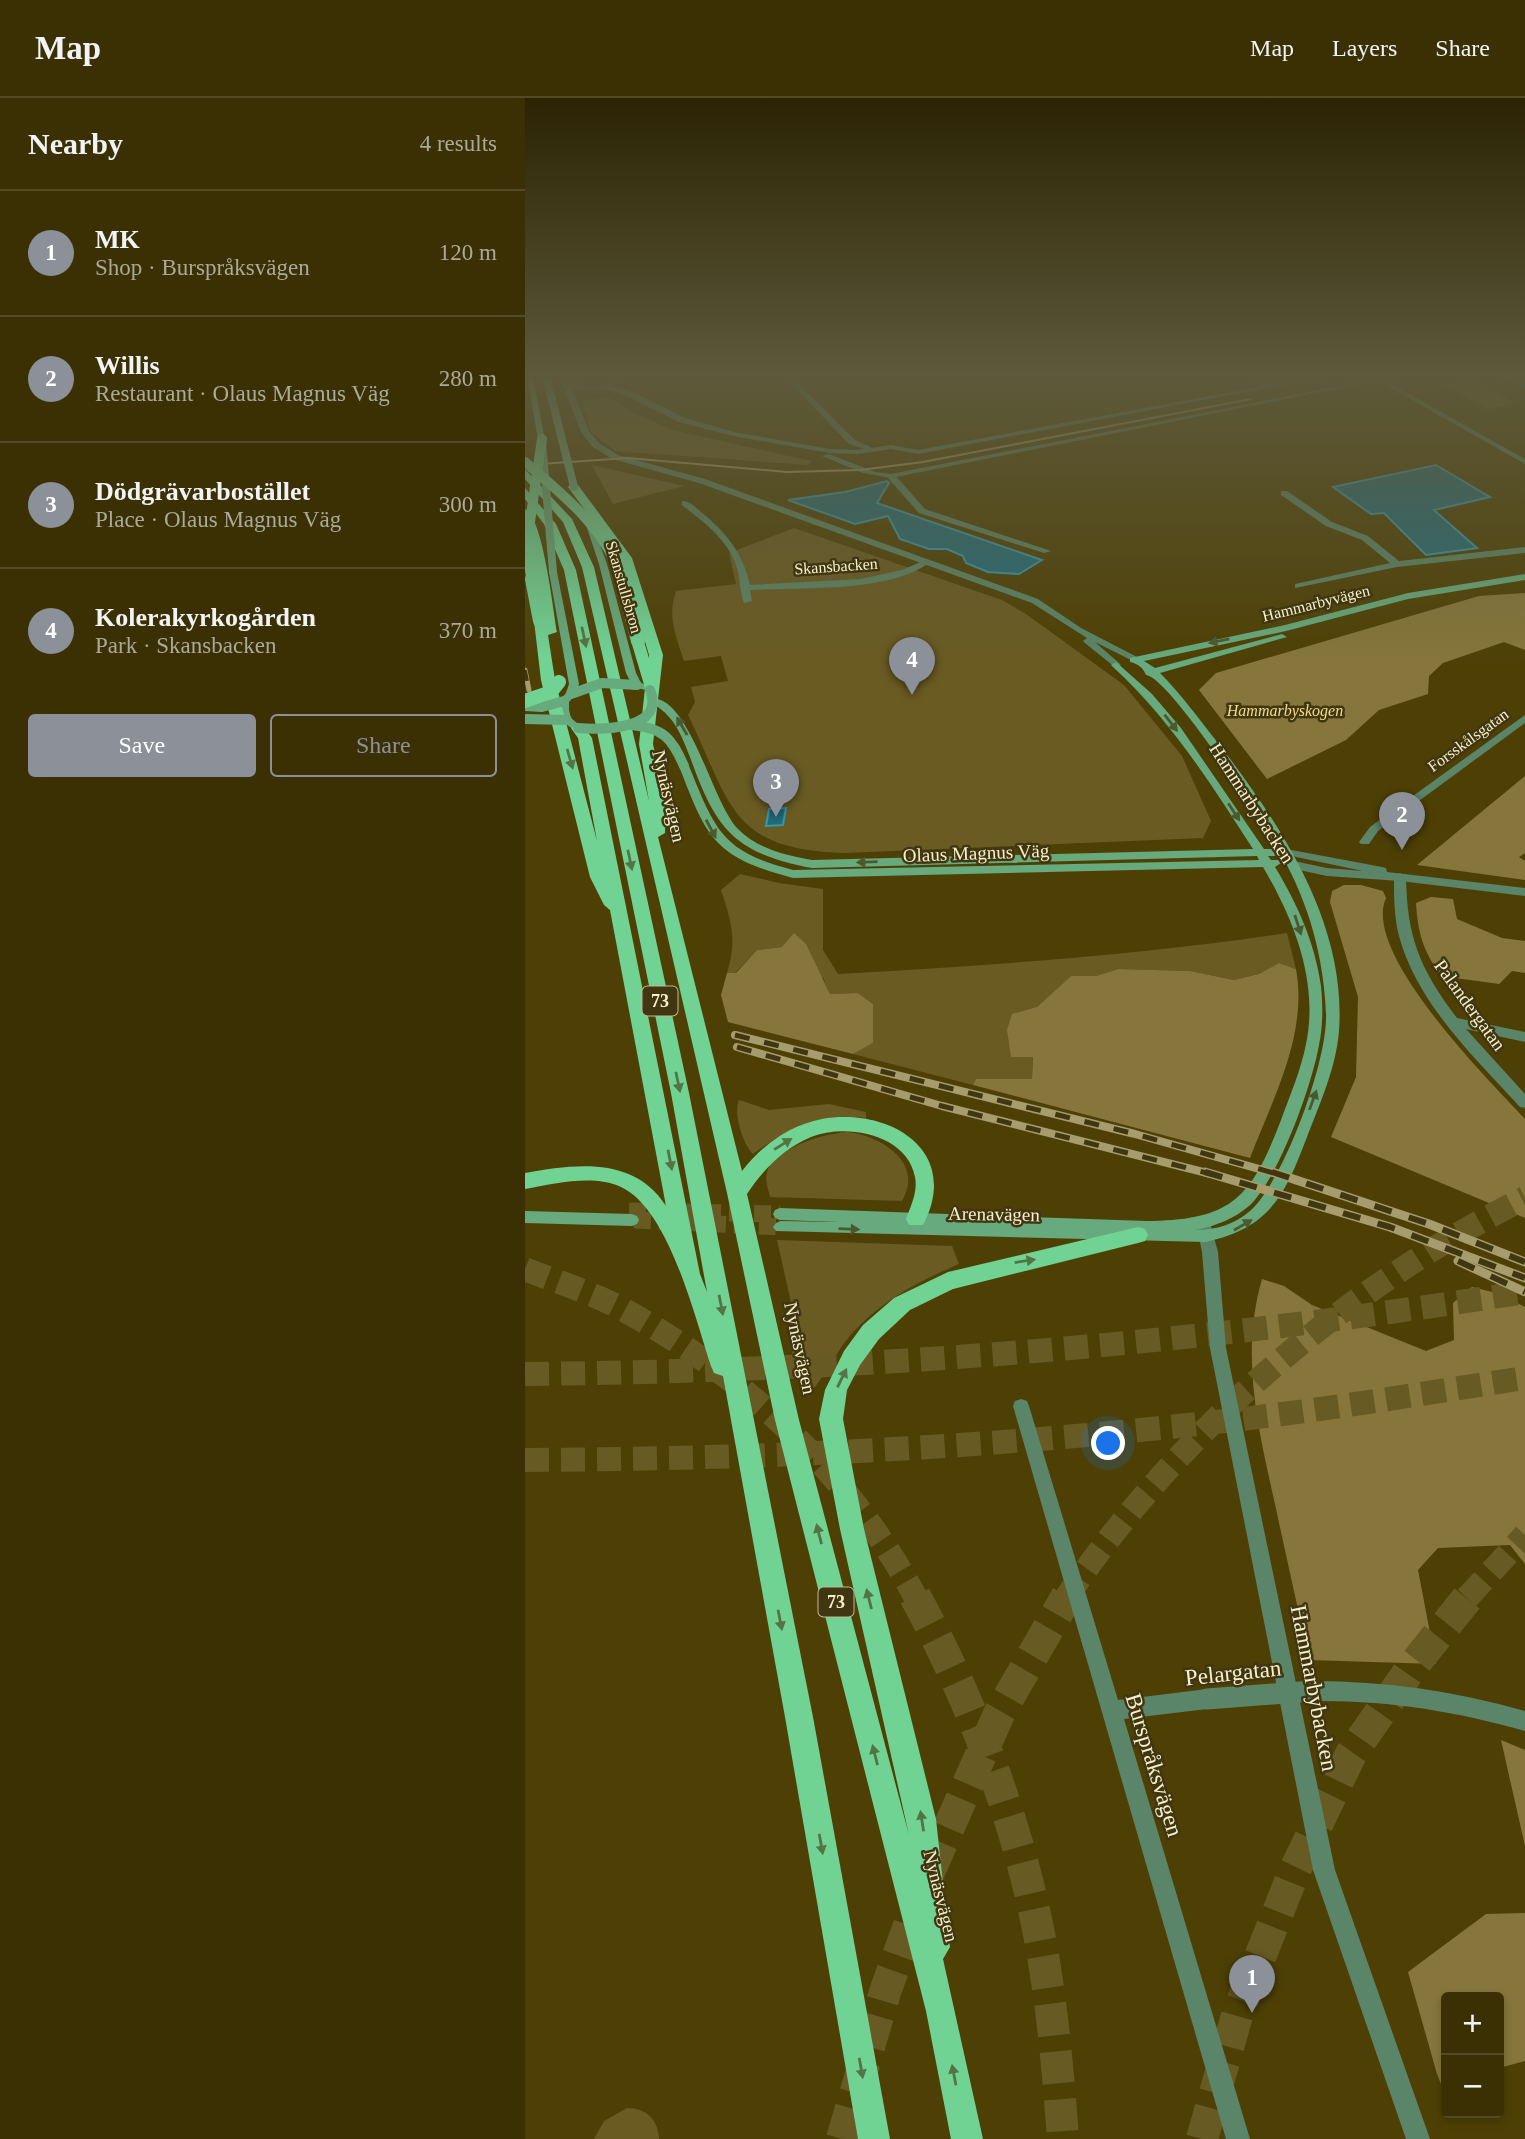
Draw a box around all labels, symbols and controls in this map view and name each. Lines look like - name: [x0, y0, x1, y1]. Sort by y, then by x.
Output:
- text: Map: [35, 30, 101, 66]
- text: Map: [1250, 35, 1294, 61]
- text: Layers: [1332, 35, 1397, 61]
- text: Share: [1435, 35, 1490, 61]
- text: Nearby: [28, 127, 123, 160]
- text: 4 results: [420, 131, 497, 156]
- text: MK: [95, 225, 140, 254]
- text: 1: [45, 240, 57, 265]
- text: 120 m: [439, 240, 497, 265]
- text: Shop · Burspråksvägen: [95, 255, 310, 280]
- text: Willis: [95, 351, 160, 380]
- text: 2: [45, 366, 57, 391]
- text: 280 m: [439, 366, 497, 391]
- text: Restaurant · Olaus Magnus Väg: [95, 381, 390, 406]
- text: Dödgrävarbostället: [95, 477, 310, 506]
- text: 3: [45, 492, 57, 517]
- text: 300 m: [439, 492, 497, 517]
- text: Place · Olaus Magnus Väg: [95, 507, 341, 532]
- street label: Skanstullsbron: [603, 539, 645, 635]
- street label: Skansbacken: [794, 555, 878, 577]
- street label: Hammarbyvägen: [1260, 581, 1372, 626]
- text: Kolerakyrkogården: [95, 603, 316, 632]
- text: 4: [45, 618, 57, 643]
- text: 370 m: [439, 618, 497, 643]
- one-way arrow: [579, 626, 590, 648]
- text: Park · Skansbacken: [95, 633, 276, 658]
- one-way arrow: [1208, 636, 1230, 647]
- pin: 4: [889, 637, 935, 695]
- park label: Hammarbyskogen: [1226, 702, 1343, 720]
- street label: Forsskålsgatan: [1425, 705, 1512, 776]
- button: Save: [28, 714, 256, 777]
- button: Share: [270, 714, 497, 777]
- one-way arrow: [1164, 714, 1179, 732]
- one-way arrow: [676, 717, 688, 736]
- street label: Hammarbybacken: [1205, 739, 1299, 868]
- one-way arrow: [566, 748, 576, 769]
- street label: Nynäsvägen: [648, 748, 690, 845]
- pin: 3: [753, 759, 799, 817]
- pin: 2: [1379, 792, 1425, 850]
- one-way arrow: [1227, 802, 1240, 821]
- one-way arrow: [705, 819, 717, 839]
- street label: Olaus Magnus Väg: [902, 840, 1050, 866]
- one-way arrow: [625, 849, 636, 871]
- one-way arrow: [856, 857, 878, 868]
- one-way arrow: [1293, 914, 1304, 935]
- street label: Palandergatan: [1430, 955, 1510, 1055]
- road number: 73: [643, 986, 677, 1016]
- one-way arrow: [672, 1071, 683, 1093]
- one-way arrow: [1308, 1089, 1319, 1110]
- one-way arrow: [774, 1138, 793, 1151]
- one-way arrow: [665, 1150, 676, 1172]
- street label: Arenavägen: [948, 1203, 1041, 1225]
- one-way arrow: [1233, 1219, 1252, 1231]
- one-way arrow: [838, 1224, 860, 1235]
- one-way arrow: [1014, 1256, 1036, 1267]
- one-way arrow: [715, 1295, 726, 1317]
- street label: Nynäsvägen: [780, 1300, 820, 1397]
- one-way arrow: [837, 1368, 848, 1388]
- your location: [1091, 1426, 1125, 1460]
- one-way arrow: [813, 1523, 823, 1544]
- road number: 73: [819, 1588, 853, 1616]
- one-way arrow: [863, 1588, 874, 1610]
- street label: Hammarbybacken: [1286, 1603, 1342, 1774]
- one-way arrow: [775, 1610, 786, 1632]
- street label: Pelargatan: [1184, 1655, 1283, 1690]
- street label: Burspråksvägen: [1120, 1690, 1188, 1840]
- one-way arrow: [869, 1743, 880, 1765]
- one-way arrow: [916, 1810, 927, 1832]
- one-way arrow: [816, 1833, 827, 1855]
- street label: Nynäsvägen: [919, 1848, 963, 1945]
- pin: 1: [1229, 1955, 1275, 2013]
- map controls: [1441, 1992, 1504, 2118]
- button: +: [1441, 1992, 1504, 2055]
- button: −: [1441, 2055, 1504, 2118]
- one-way arrow: [856, 2057, 867, 2079]
- one-way arrow: [948, 2064, 959, 2086]

